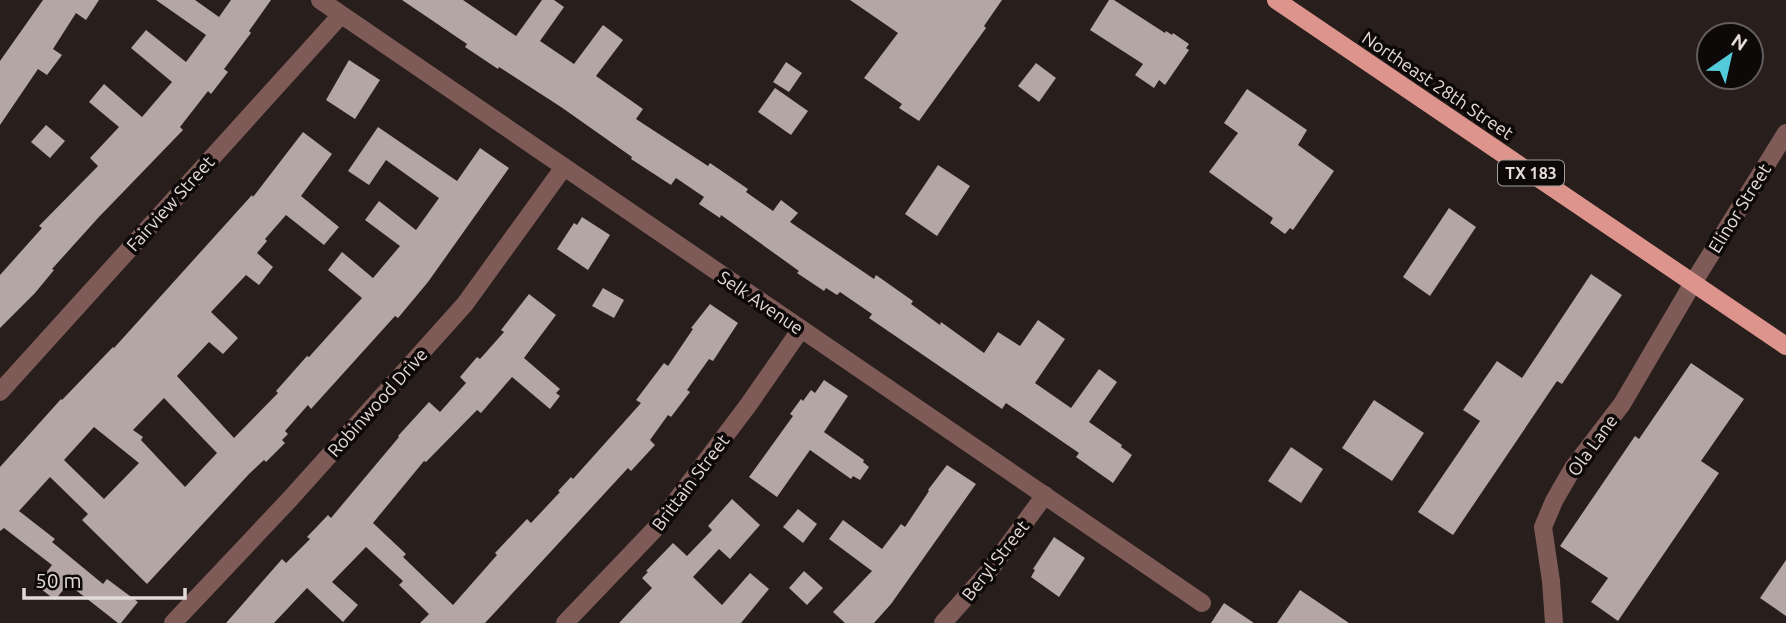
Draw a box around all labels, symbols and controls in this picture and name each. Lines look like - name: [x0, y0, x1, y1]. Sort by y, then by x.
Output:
- north arrow: [1695, 21, 1765, 91]
- street label: Northeast 28th Street: [1359, 27, 1517, 143]
- text: N: [1727, 29, 1752, 55]
- street label: Fairview Street: [122, 151, 218, 255]
- road number: TX 183: [1498, 160, 1564, 186]
- street label: Elinor Street: [1704, 160, 1774, 256]
- street label: Selk Avenue: [715, 266, 807, 338]
- street label: Robinwood Drive: [323, 344, 431, 460]
- street label: Ola Lane: [1563, 411, 1621, 479]
- street label: Brittain Street: [647, 430, 733, 534]
- street label: Beryl Street: [957, 516, 1033, 604]
- scale bar: [24, 556, 186, 600]
- text: 50 m: [35, 568, 82, 592]

